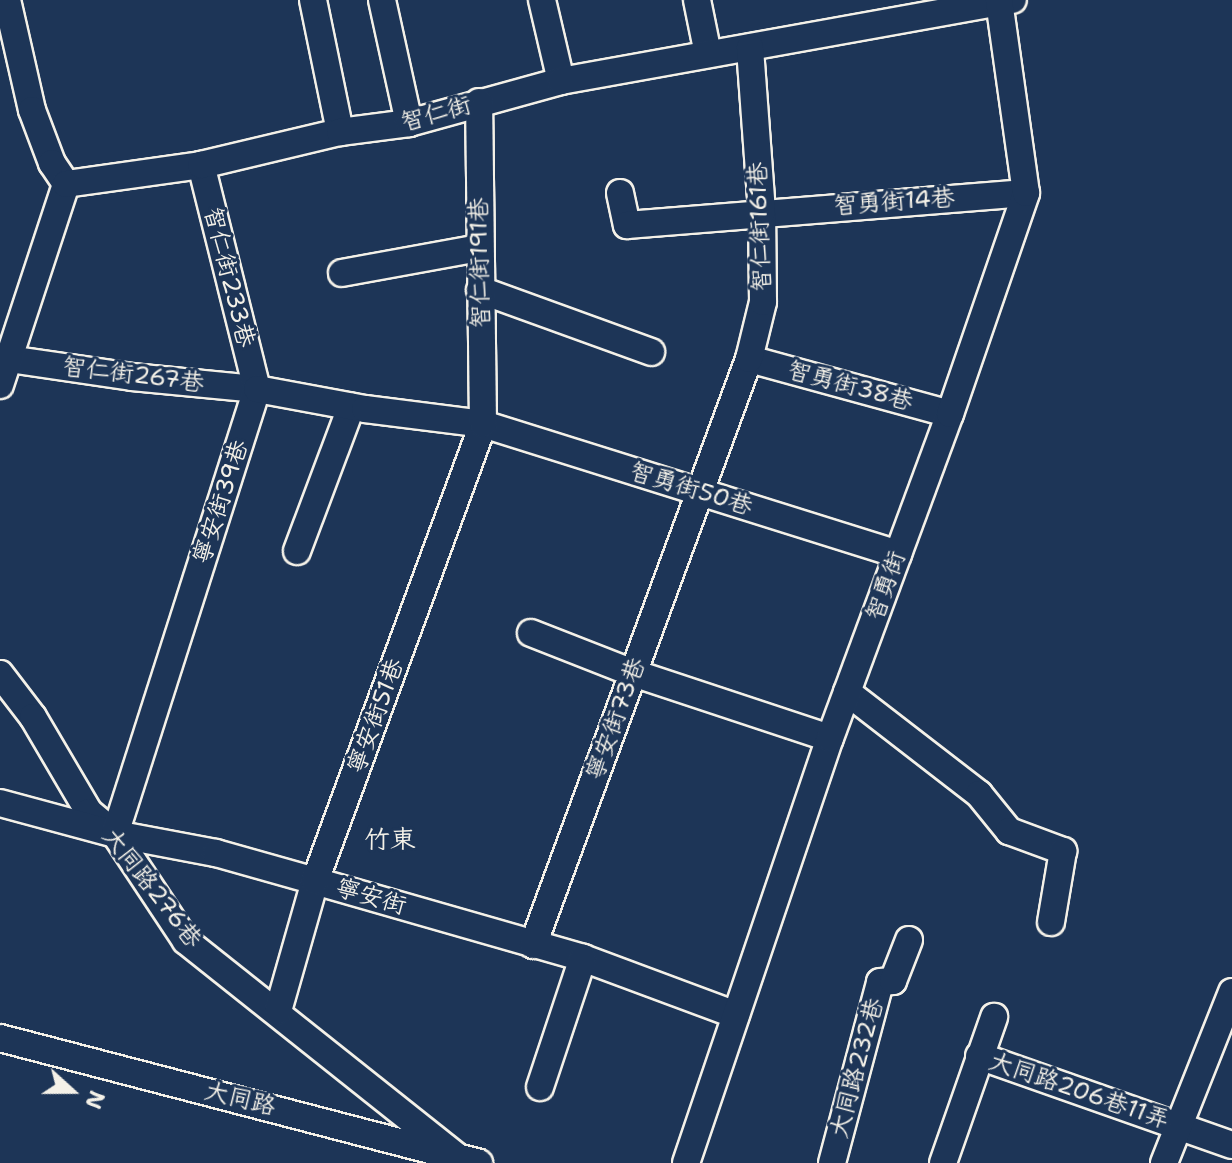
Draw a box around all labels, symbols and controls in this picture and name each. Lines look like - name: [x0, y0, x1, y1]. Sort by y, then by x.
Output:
- street label: 智仁街: [397, 91, 475, 137]
- street label: 智仁街161巷: [743, 161, 777, 293]
- street label: 智勇街14巷: [832, 183, 956, 221]
- street label: 智仁街191巷: [464, 197, 496, 329]
- street label: 智仁街233巷: [198, 204, 260, 350]
- street label: 智仁街267巷: [60, 352, 206, 398]
- street label: 智勇街38巷: [784, 355, 916, 417]
- street label: 寧安街39巷: [187, 437, 255, 567]
- street label: 智勇街50巷: [626, 457, 756, 521]
- street label: 智勇街: [860, 547, 912, 625]
- street label: 寧安街73巷: [581, 654, 651, 784]
- street label: 寧安街51巷: [342, 655, 410, 777]
- street label: 大同路276巷: [96, 822, 208, 954]
- district label: 竹東: [364, 823, 416, 855]
- street label: 寧安街: [332, 873, 410, 921]
- street label: 大同路232巷: [825, 995, 889, 1141]
- street label: 大同路206巷11弄: [985, 1047, 1173, 1135]
- north arrow: [32, 1051, 112, 1131]
- street label: 大同路: [202, 1076, 278, 1122]
- text: N: [78, 1086, 112, 1113]

